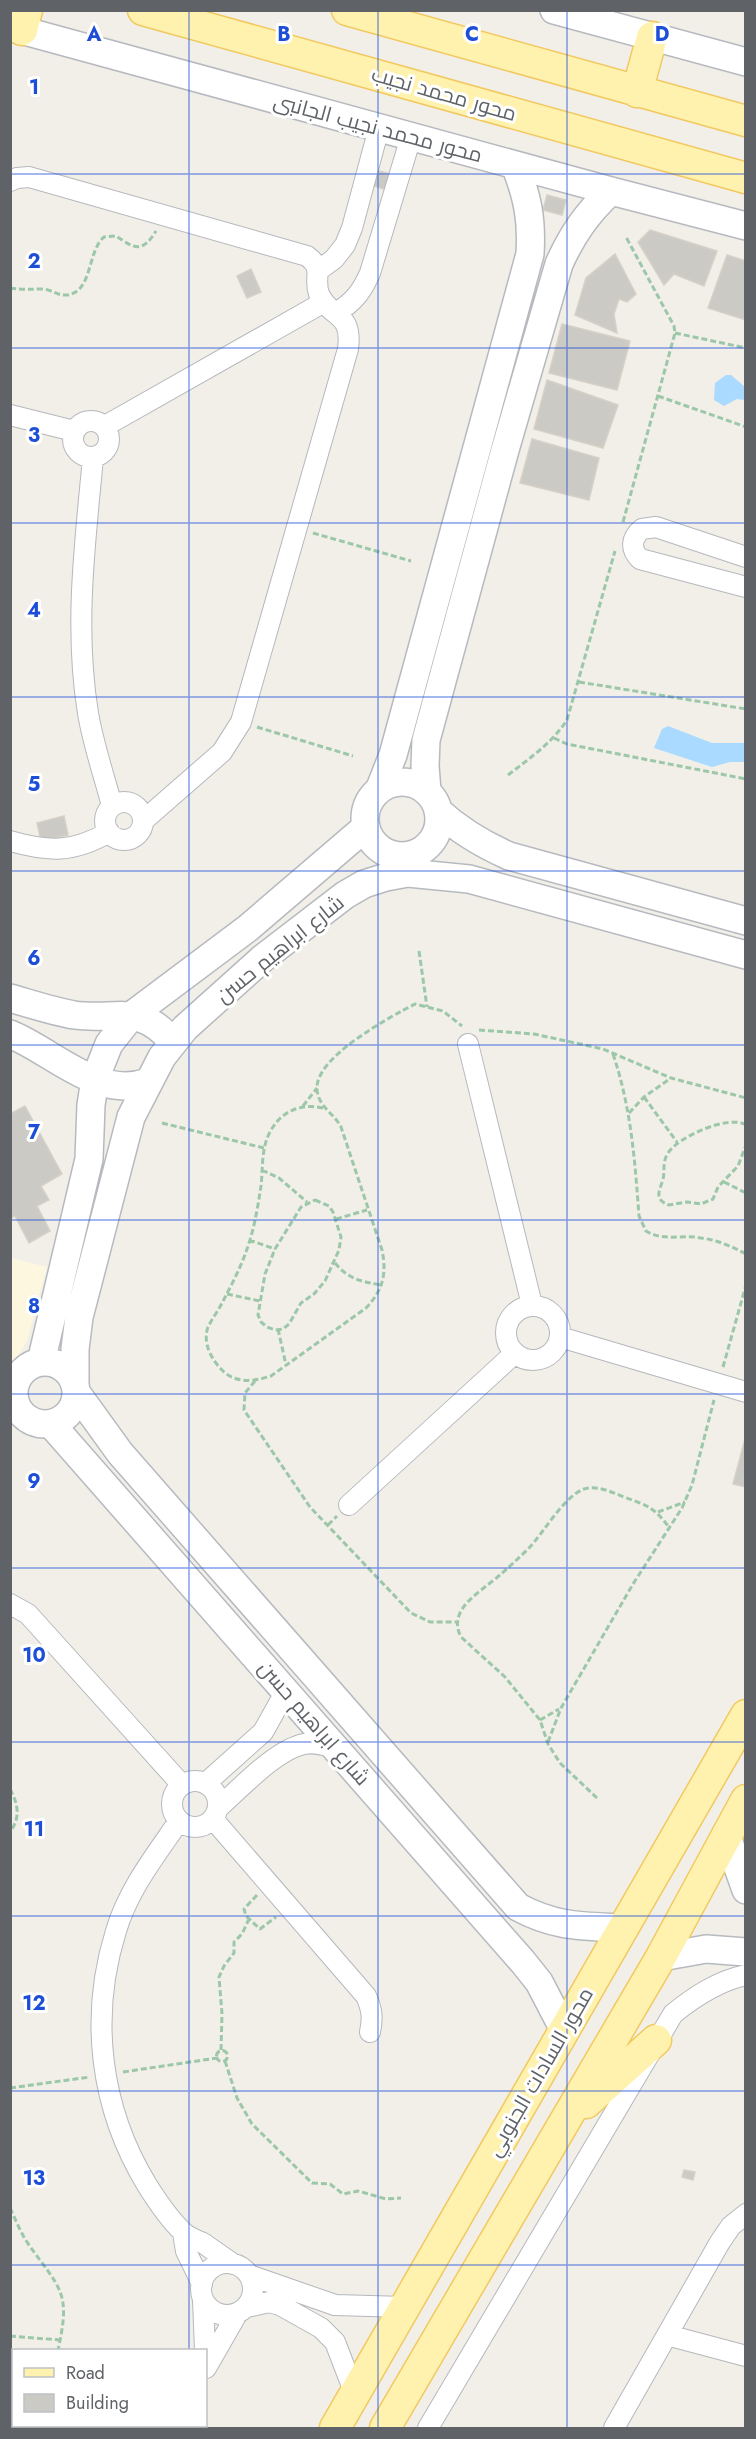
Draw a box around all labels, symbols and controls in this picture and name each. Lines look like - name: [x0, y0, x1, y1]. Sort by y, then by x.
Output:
- text: A: [86, 20, 102, 49]
- text: B: [277, 20, 291, 49]
- text: C: [465, 20, 479, 49]
- text: D: [655, 20, 669, 49]
- street label: محور محمد نجيب: [368, 59, 520, 129]
- text: 1: [29, 73, 39, 102]
- street label: محور محمد نجيب الجانبى: [270, 86, 486, 170]
- text: 2: [27, 247, 41, 276]
- text: 3: [28, 421, 40, 450]
- text: 4: [27, 596, 41, 625]
- text: 5: [28, 770, 41, 799]
- street label: شارع ابراهيم حسن: [209, 888, 351, 1010]
- text: 6: [27, 944, 41, 973]
- text: 7: [28, 1118, 41, 1147]
- text: 8: [28, 1292, 40, 1321]
- text: 9: [27, 1467, 41, 1496]
- text: 10: [22, 1641, 46, 1670]
- street label: شارع ابراهيم حسن: [251, 1654, 377, 1792]
- text: 11: [24, 1815, 44, 1844]
- street label: محور السادات الجنوبي: [479, 1982, 602, 2163]
- text: 12: [22, 1989, 46, 2018]
- text: 13: [23, 2164, 45, 2193]
- legend: [12, 2349, 207, 2427]
- text: Road: [66, 2360, 105, 2386]
- text: Building: [66, 2390, 129, 2416]

